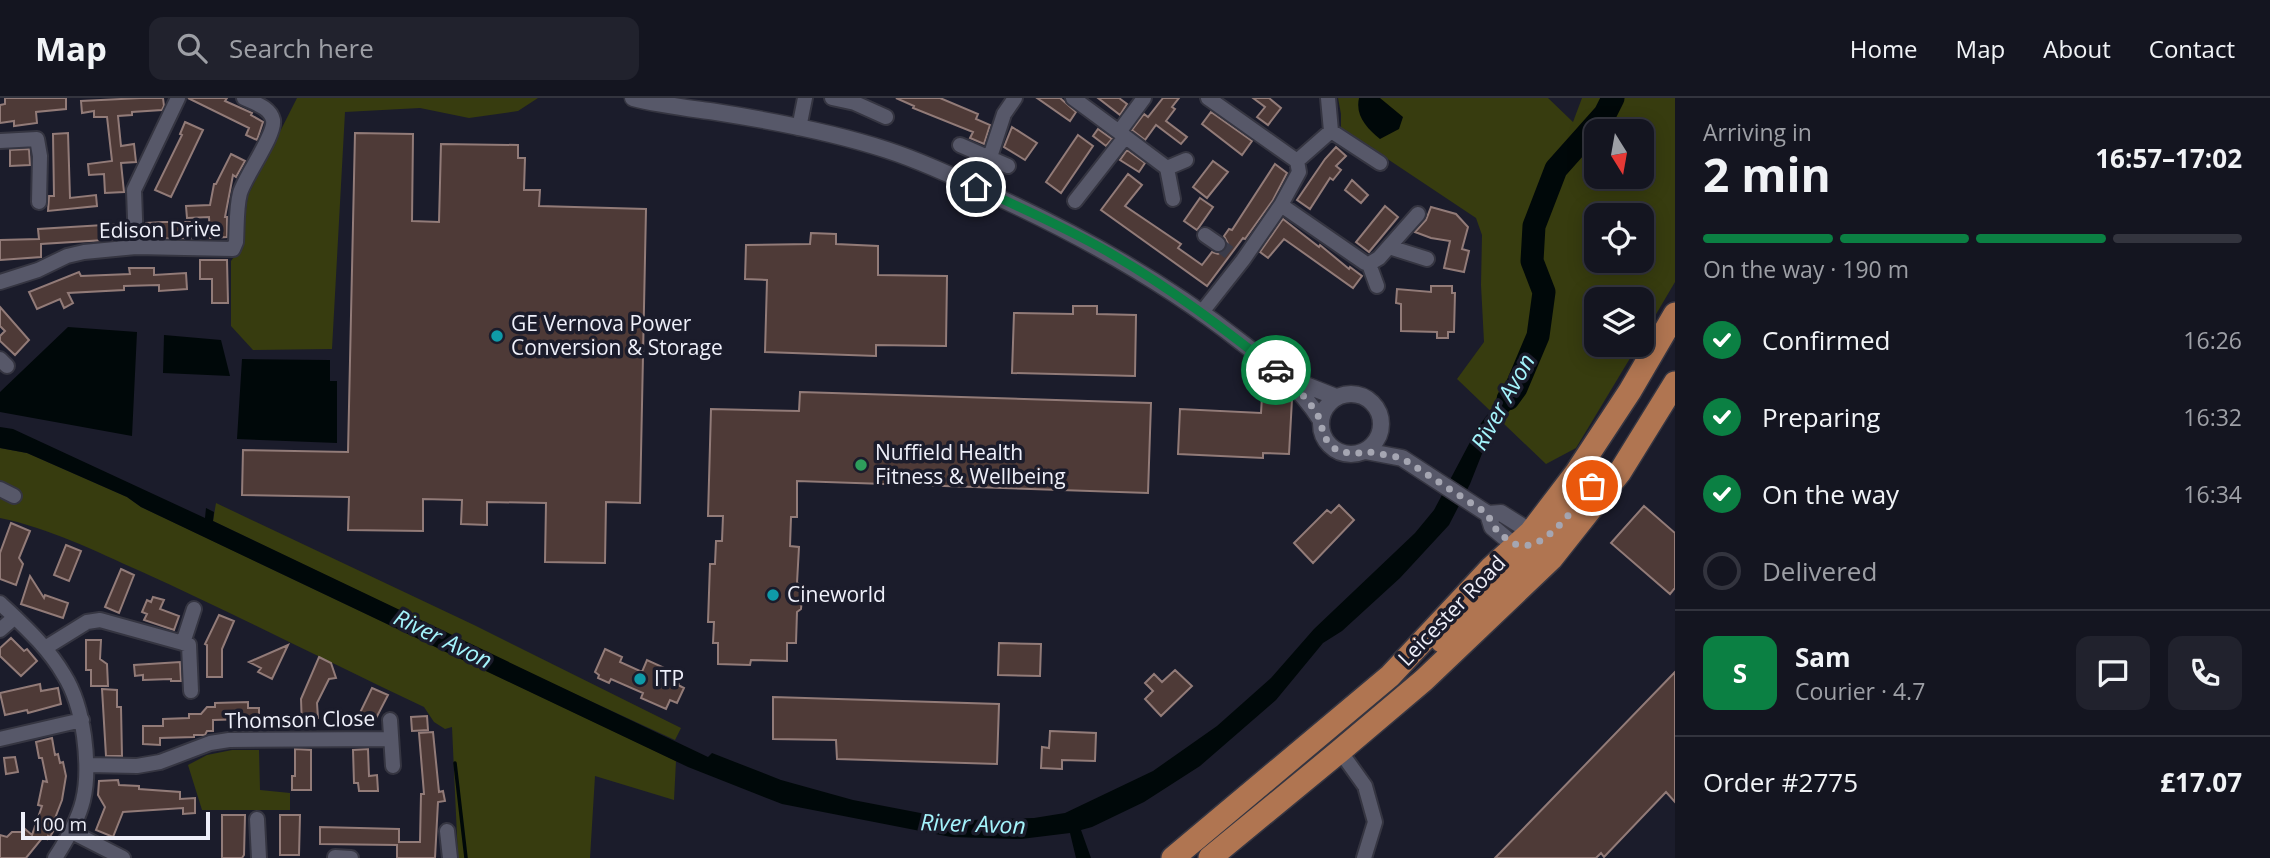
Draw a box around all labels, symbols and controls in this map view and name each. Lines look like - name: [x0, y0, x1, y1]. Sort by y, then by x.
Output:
- search box: [149, 17, 639, 80]
- text: Map: [35, 26, 107, 71]
- icon: search: [173, 29, 211, 67]
- text: Search here: [229, 30, 374, 66]
- text: Home: [1850, 32, 1918, 65]
- text: Map: [1956, 32, 2005, 65]
- text: About: [2043, 32, 2111, 65]
- text: Contact: [2149, 32, 2235, 65]
- text: Arriving in: [1703, 116, 1812, 148]
- north arrow: [1584, 119, 1654, 189]
- map controls: [1584, 119, 1654, 357]
- text: 16:57–17:02: [2095, 140, 2242, 176]
- text: 2 min: [1703, 143, 1831, 205]
- pin: [946, 157, 1006, 217]
- icon: home: [957, 168, 995, 206]
- button: locate: [1584, 203, 1654, 273]
- street label: Edison Drive: [99, 214, 221, 244]
- text: On the way · 190 m: [1703, 253, 1909, 285]
- button: layers: [1584, 287, 1654, 357]
- place label: GE Vernova Power Conversion & Storage: [511, 309, 723, 361]
- icon: check: [1703, 321, 1741, 359]
- text: Confirmed: [1762, 322, 1890, 358]
- text: 16:26: [2183, 324, 2242, 356]
- marker: GE Vernova Power Conversion & Storage: [489, 328, 505, 344]
- courier: [1241, 335, 1311, 405]
- water label: River Avon: [1462, 348, 1542, 456]
- icon: car: [1257, 351, 1295, 389]
- icon: check: [1703, 398, 1741, 436]
- text: Preparing: [1762, 399, 1880, 435]
- text: 16:32: [2183, 401, 2242, 433]
- place label: Nuffield Health Fitness & Wellbeing: [875, 438, 1066, 490]
- pin: [1562, 456, 1622, 516]
- marker: Nuffield Health Fitness & Wellbeing: [853, 457, 869, 473]
- icon: bag: [1573, 467, 1611, 505]
- icon: check: [1703, 475, 1741, 513]
- text: On the way: [1762, 476, 1899, 512]
- text: 16:34: [2183, 478, 2242, 510]
- street label: Leicester Road: [1391, 549, 1511, 672]
- text: Delivered: [1762, 553, 1877, 589]
- place label: Cineworld: [787, 580, 886, 608]
- marker: Cineworld: [765, 587, 781, 603]
- water label: River Avon: [389, 601, 498, 676]
- button: chat: [2076, 636, 2150, 710]
- button: phone: [2168, 636, 2242, 710]
- text: Sam: [1795, 639, 1851, 675]
- text: S: [1733, 655, 1747, 691]
- place label: ITP: [654, 664, 684, 692]
- marker: ITP: [632, 671, 648, 687]
- text: Courier · 4.7: [1795, 675, 1925, 707]
- street label: Thomson Close: [225, 704, 375, 734]
- text: Order #2775: [1703, 764, 1858, 800]
- text: £17.07: [2160, 764, 2242, 800]
- water label: River Avon: [920, 805, 1026, 841]
- scale bar: [21, 809, 210, 841]
- text: 100 m: [32, 811, 87, 837]

